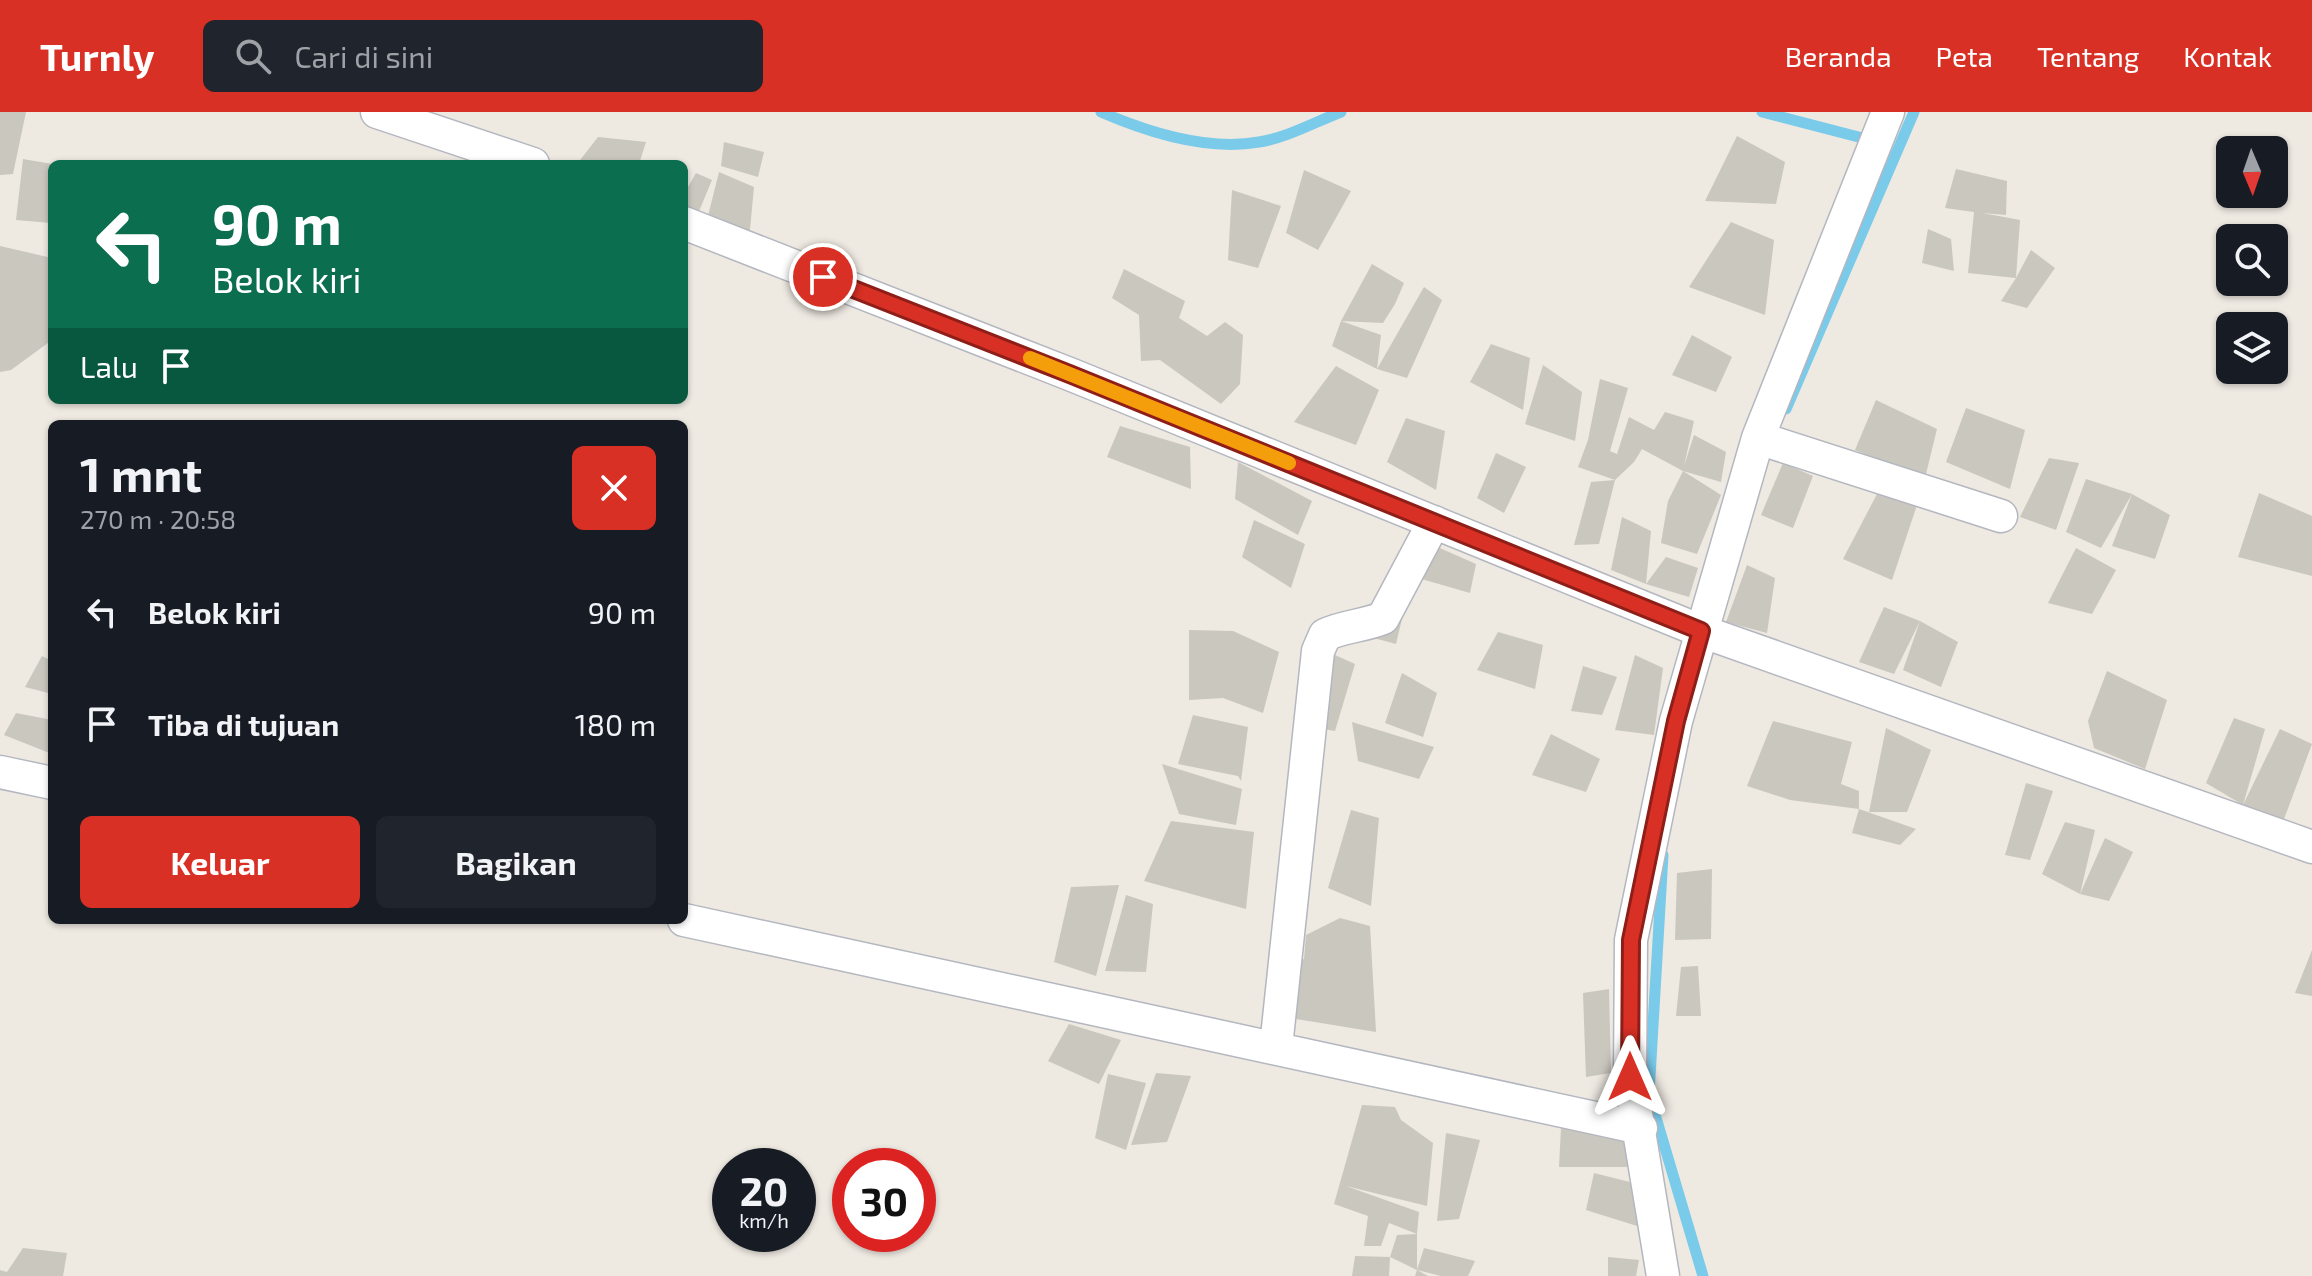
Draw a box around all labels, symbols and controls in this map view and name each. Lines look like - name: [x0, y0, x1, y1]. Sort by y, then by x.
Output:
- search box: [203, 20, 763, 92]
- text: Turnly: [40, 33, 155, 79]
- icon: search: [231, 34, 275, 78]
- text: Cari di sini: [295, 38, 433, 74]
- text: Beranda: [1785, 39, 1892, 73]
- text: Peta: [1936, 39, 1993, 73]
- text: Tentang: [2037, 39, 2139, 73]
- text: Kontak: [2183, 39, 2272, 73]
- north arrow: [2216, 136, 2288, 208]
- map controls: [2216, 136, 2288, 384]
- text: 90 m: [212, 189, 342, 256]
- icon: left: [80, 192, 184, 296]
- button: search: [2216, 224, 2288, 296]
- pin: [789, 243, 857, 311]
- icon: arrive: [801, 255, 845, 299]
- text: Belok kiri: [212, 257, 361, 300]
- button: layers: [2216, 312, 2288, 384]
- icon: arrive: [154, 344, 198, 388]
- text: Lalu: [80, 348, 138, 384]
- text: 1 mnt: [80, 444, 202, 502]
- button: close: [572, 446, 656, 530]
- text: 270 m · 20:58: [80, 503, 236, 534]
- icon: left: [80, 590, 124, 634]
- text: Belok kiri: [148, 594, 281, 630]
- text: 90 m: [588, 594, 656, 630]
- icon: arrive: [80, 702, 124, 746]
- text: Tiba di tujuan: [148, 706, 339, 742]
- text: 180 m: [575, 706, 656, 742]
- button: Keluar: [80, 816, 360, 908]
- button: Bagikan: [376, 816, 656, 908]
- position arrow: [1588, 1035, 1672, 1119]
- speed limit sign: 30: [832, 1148, 936, 1252]
- text: 20: [740, 1166, 788, 1214]
- text: km/h: [739, 1208, 789, 1232]

